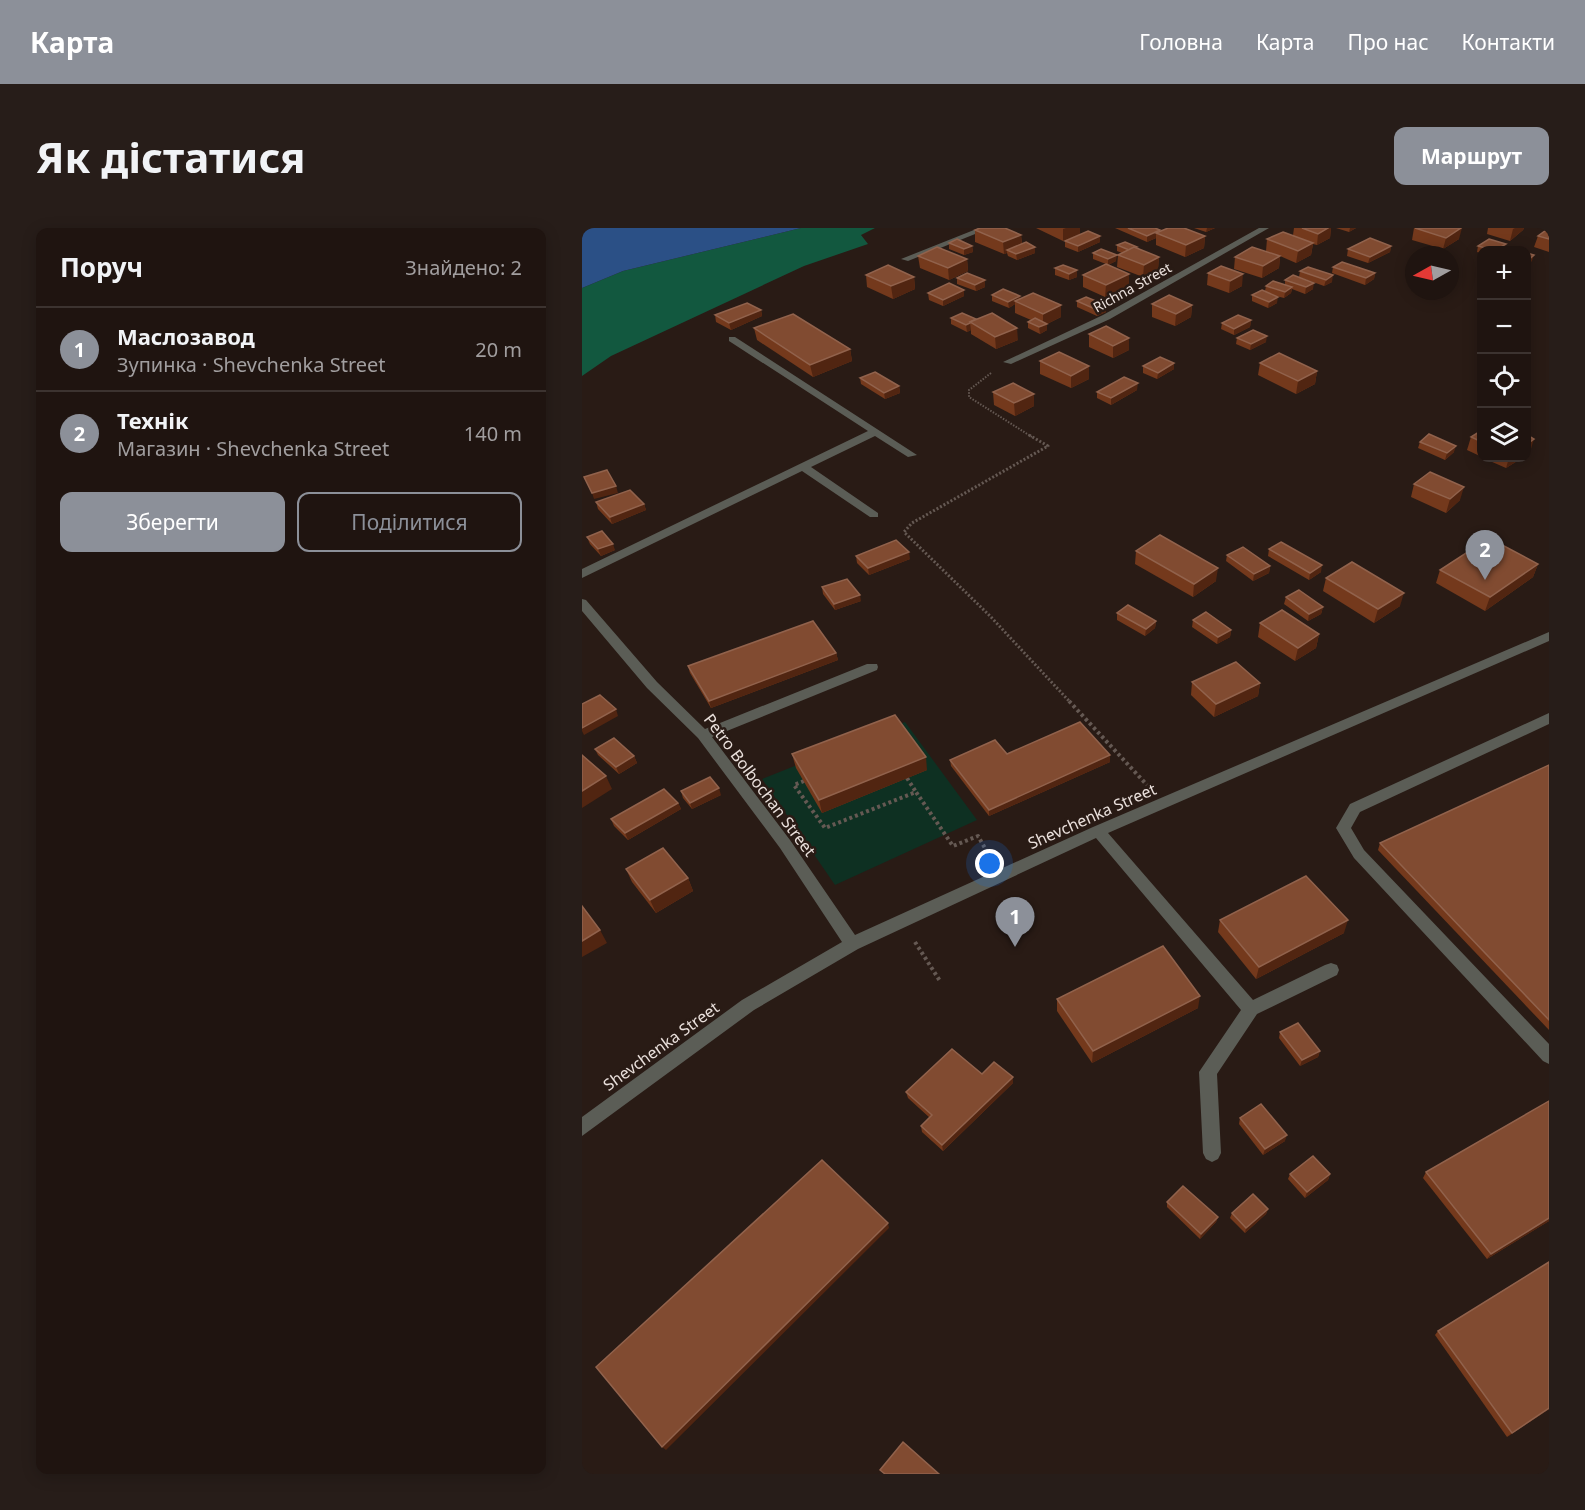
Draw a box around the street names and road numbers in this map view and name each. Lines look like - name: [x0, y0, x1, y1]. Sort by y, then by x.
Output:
- street label: Richna Street: [1089, 258, 1175, 316]
- street label: Petro Bolbochan Street: [699, 709, 821, 861]
- street label: Shevchenka Street: [1024, 778, 1160, 854]
- street label: Shevchenka Street: [599, 996, 724, 1096]

